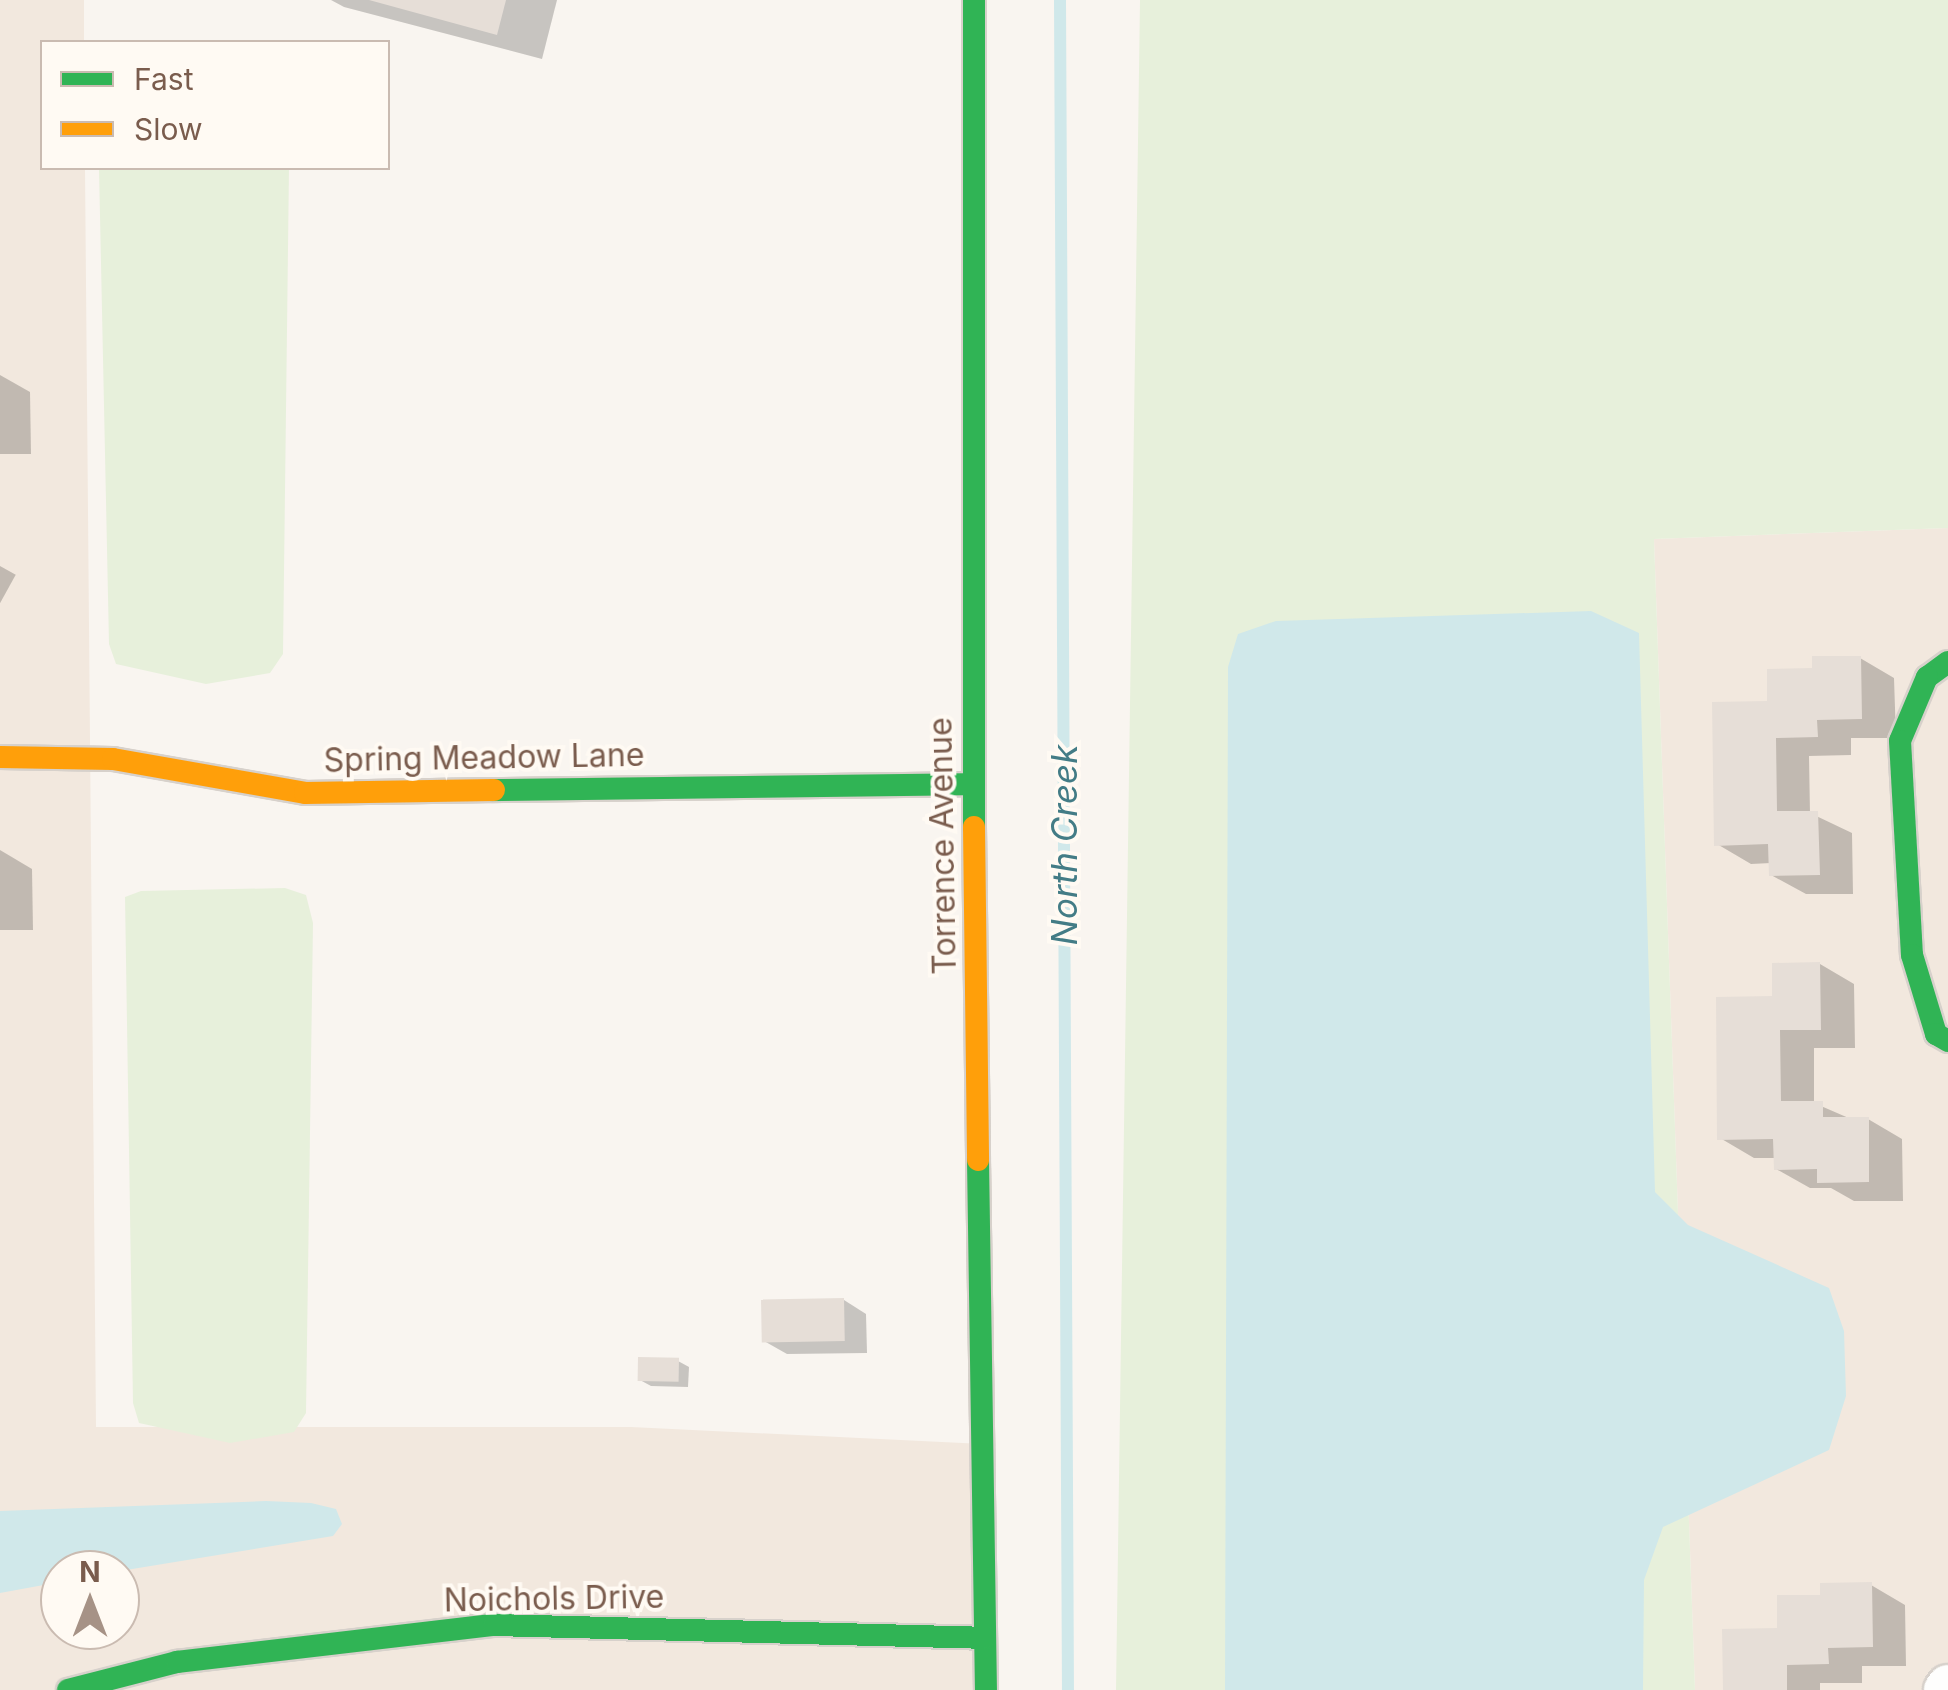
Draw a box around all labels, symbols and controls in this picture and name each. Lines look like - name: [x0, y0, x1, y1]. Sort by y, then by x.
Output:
- legend: [40, 40, 390, 170]
- text: Fast: [134, 61, 193, 97]
- text: Slow: [134, 111, 203, 147]
- street label: Torrence Avenue: [922, 717, 964, 975]
- street label: Spring Meadow Lane: [323, 736, 645, 780]
- water label: North Creek: [1043, 745, 1085, 945]
- north arrow: [40, 1550, 140, 1650]
- text: N: [79, 1555, 101, 1589]
- street label: Noichols Drive: [443, 1578, 665, 1620]

